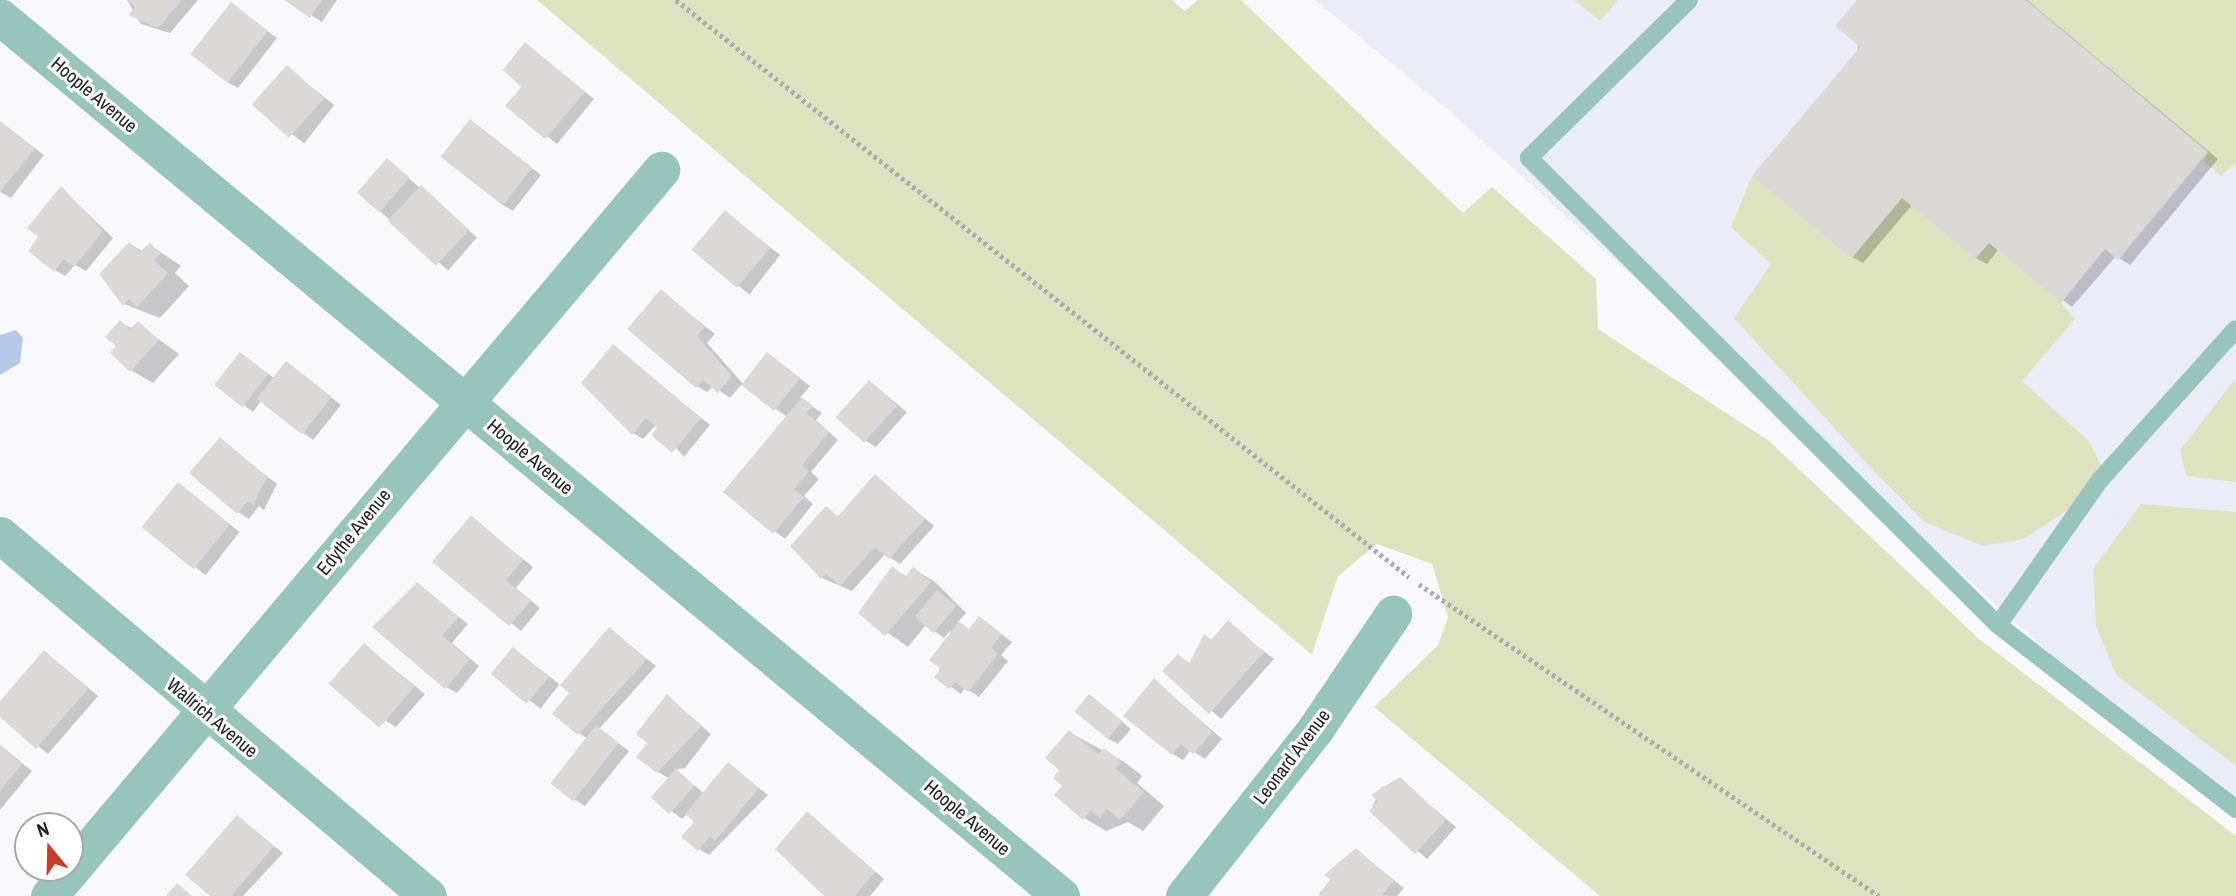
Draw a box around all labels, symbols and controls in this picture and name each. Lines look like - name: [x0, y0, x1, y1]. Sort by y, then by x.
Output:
- street label: Hoople Avenue: [46, 52, 142, 138]
- street label: Hoople Avenue: [482, 414, 578, 500]
- street label: Edythe Avenue: [312, 484, 396, 580]
- street label: Wallrich Avenue: [162, 673, 262, 763]
- street label: Leonard Avenue: [1249, 705, 1335, 809]
- street label: Hoople Avenue: [919, 775, 1015, 861]
- north arrow: [14, 812, 84, 882]
- text: N: [33, 815, 52, 843]

